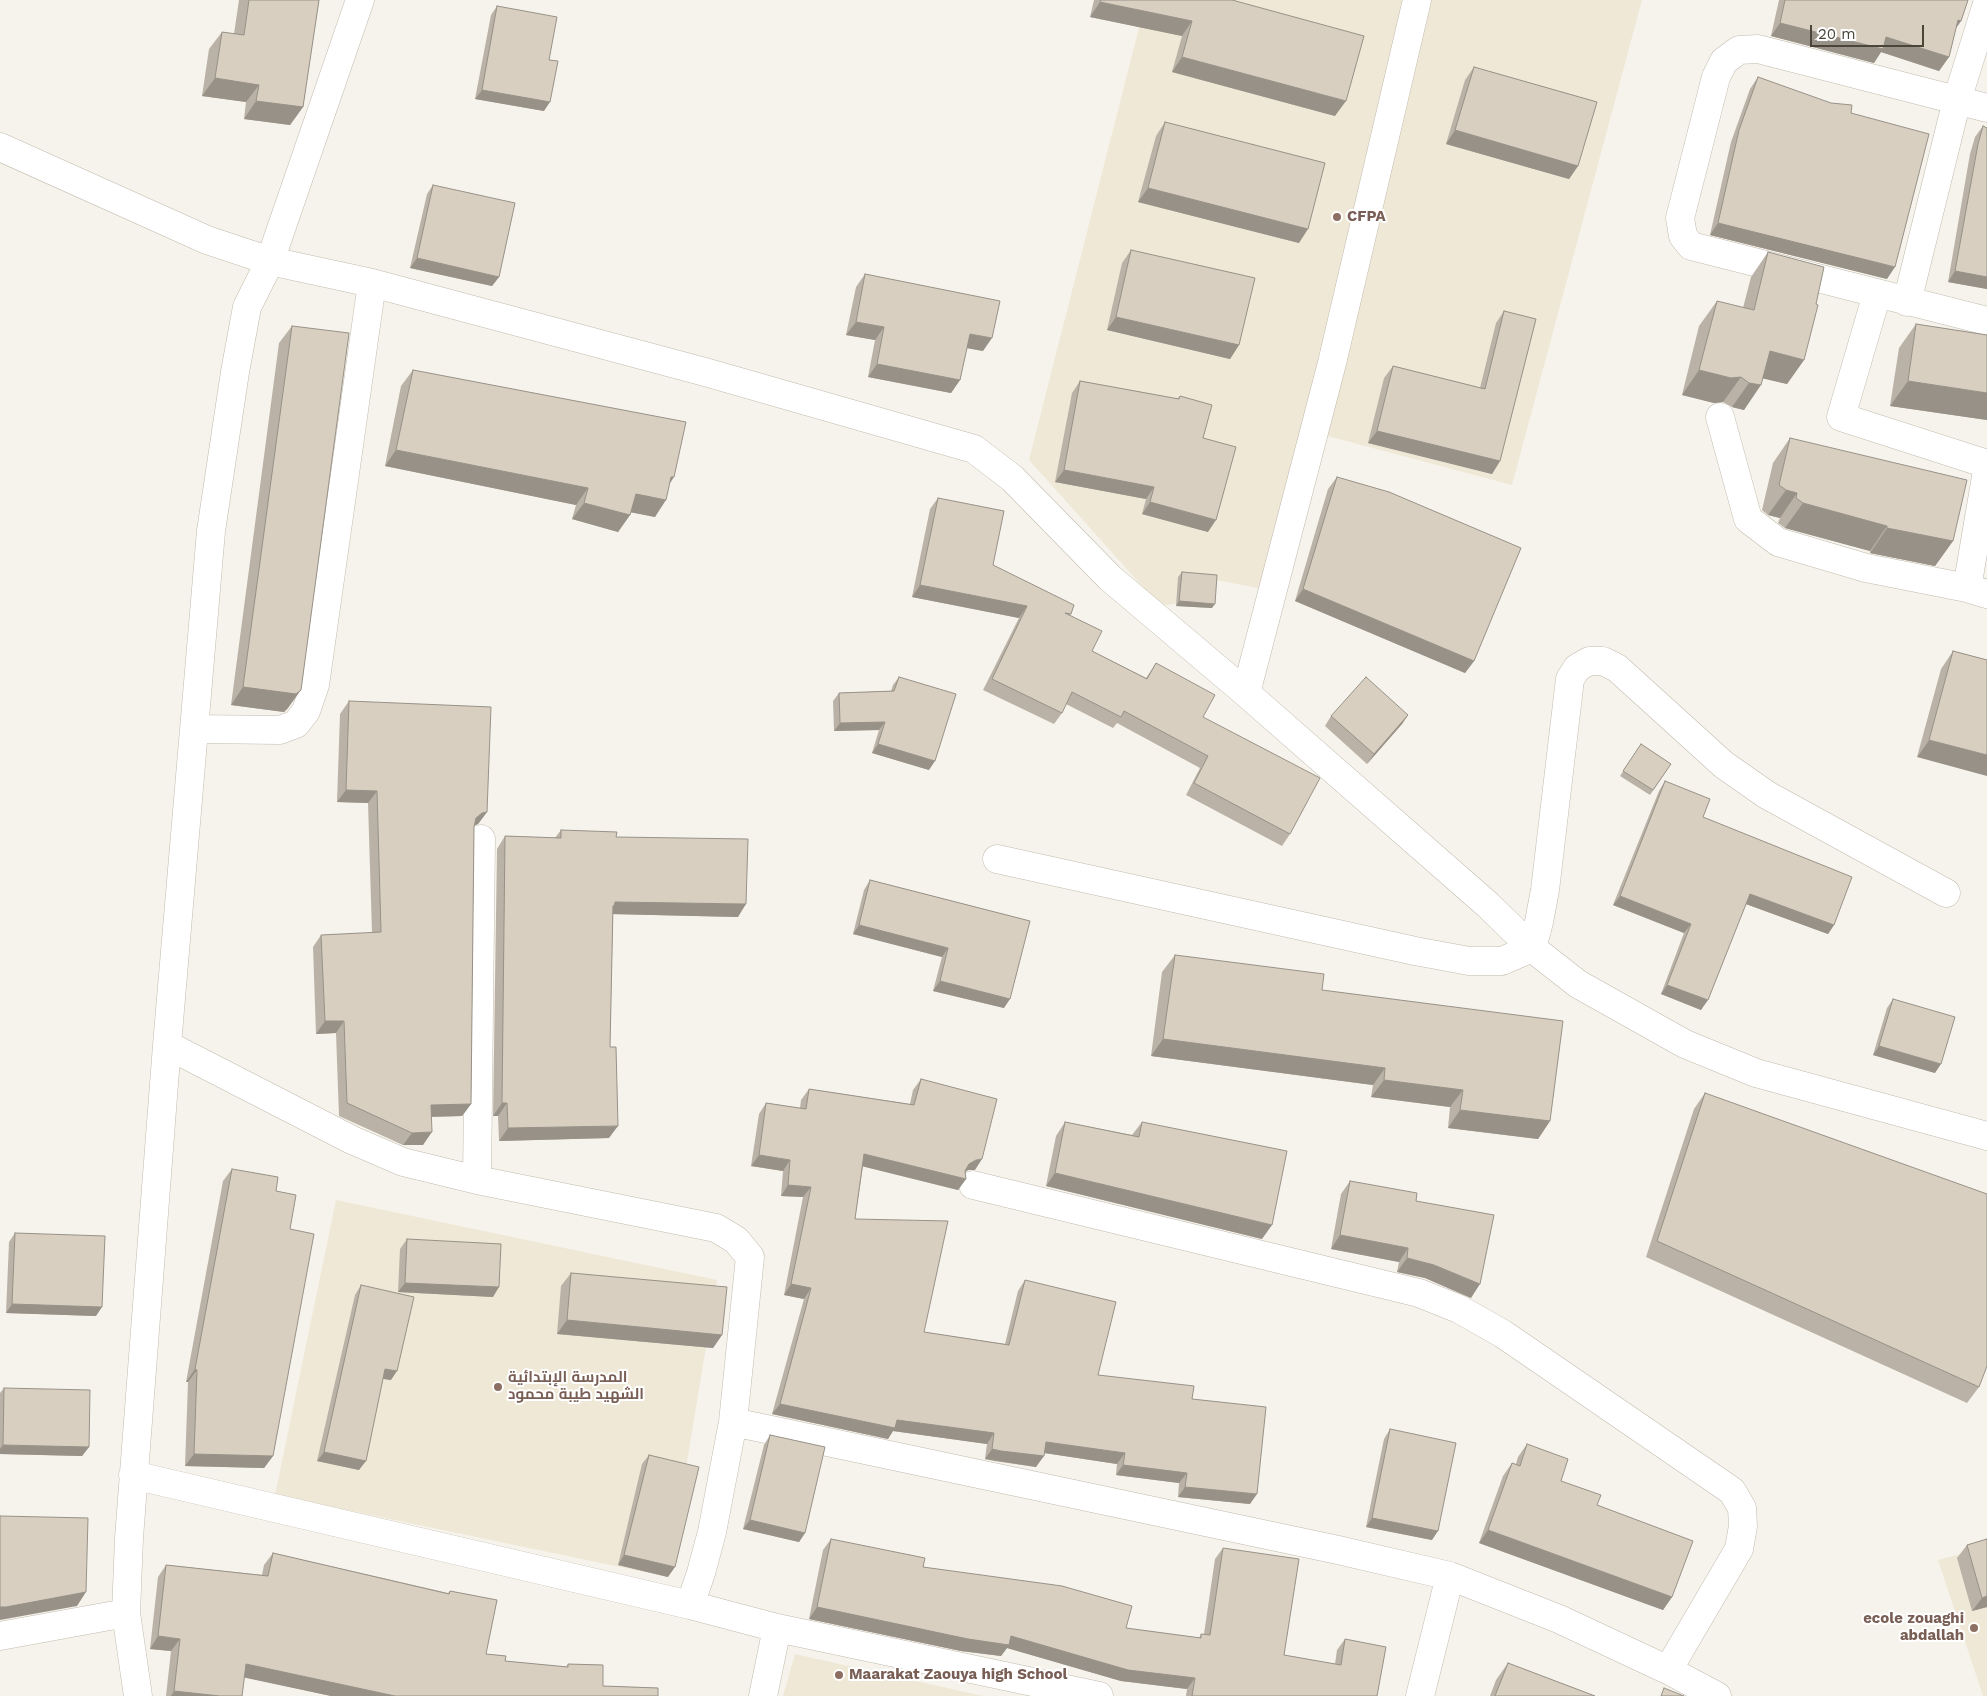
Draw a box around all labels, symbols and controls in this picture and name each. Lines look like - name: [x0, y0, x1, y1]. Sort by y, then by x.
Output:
- scale bar: [1812, 15, 1926, 47]
- text: 20 m: [1818, 25, 1856, 43]
- place label: CFPA: [1347, 208, 1386, 226]
- marker: CFPA: [1331, 211, 1343, 223]
- place label: المدرسة الإبتدائية الشهيد طيبة محمود: [508, 1369, 644, 1404]
- marker: المدرسة الإبتدائية الشهيد طيبة محمود: [492, 1381, 504, 1393]
- place label: ecole zouaghi abdallah: [1863, 1610, 1964, 1645]
- marker: ecole zouaghi abdallah: [1968, 1622, 1980, 1634]
- place label: Maarakat Zaouya high School: [849, 1666, 1067, 1684]
- marker: Maarakat Zaouya high School: [833, 1669, 845, 1681]

